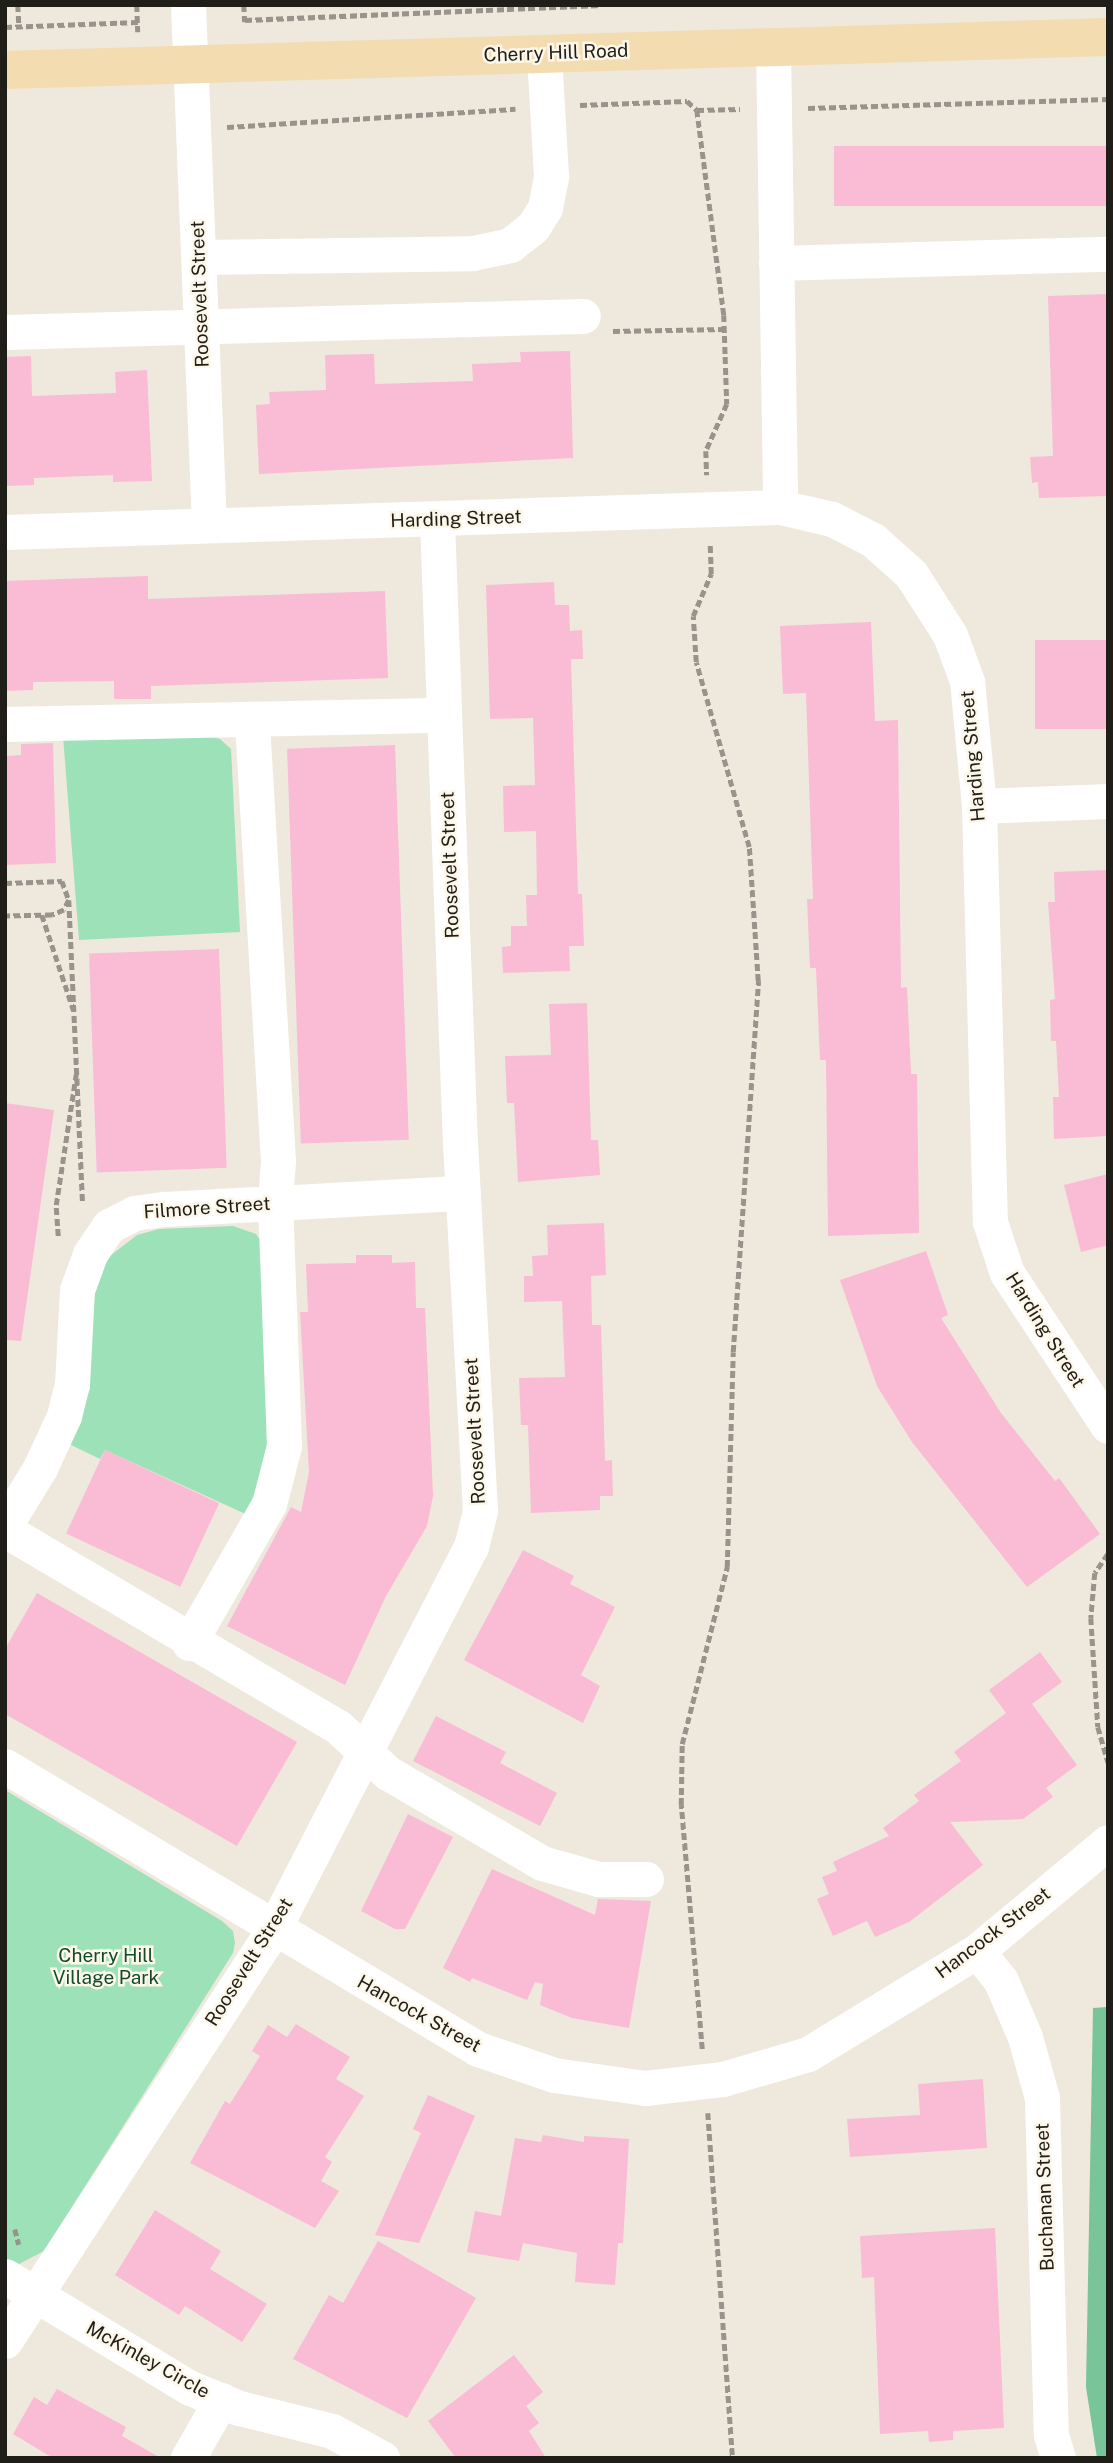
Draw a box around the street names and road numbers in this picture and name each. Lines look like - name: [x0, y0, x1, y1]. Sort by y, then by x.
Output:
- street label: Cherry Hill Road: [483, 39, 629, 67]
- street label: Roosevelt Street: [186, 220, 214, 368]
- street label: Harding Street: [390, 505, 522, 533]
- street label: Harding Street: [956, 690, 990, 822]
- street label: Roosevelt Street: [436, 791, 464, 939]
- street label: Filmore Street: [143, 1192, 271, 1224]
- street label: Harding Street: [1000, 1268, 1090, 1392]
- street label: Roosevelt Street: [460, 1357, 490, 1505]
- street label: Hancock Street: [931, 1882, 1055, 1984]
- street label: Roosevelt Street: [200, 1894, 298, 2030]
- street label: Hancock Street: [353, 1971, 485, 2057]
- street label: Buchanan Street: [1031, 2123, 1059, 2271]
- street label: McKinley Circle: [82, 2317, 214, 2403]

